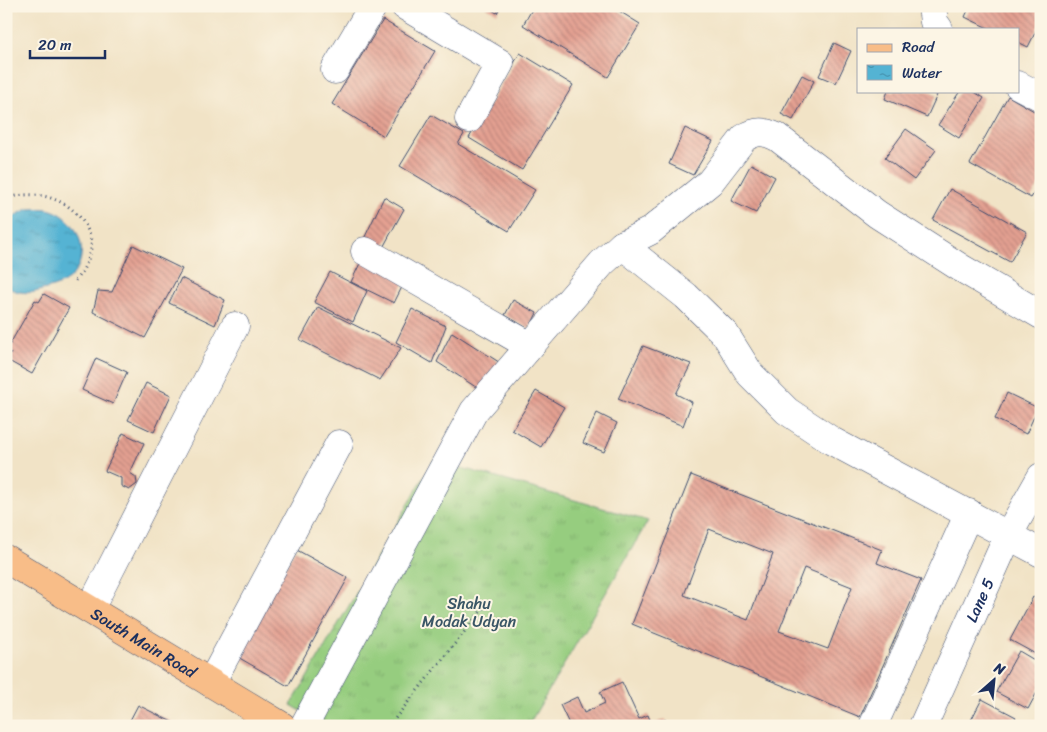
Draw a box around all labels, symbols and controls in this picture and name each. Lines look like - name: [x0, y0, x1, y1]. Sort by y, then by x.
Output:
- scale bar: [30, 28, 105, 60]
- legend: [857, 28, 1020, 92]
- text: 20 m: [38, 32, 72, 58]
- text: Road: [902, 34, 935, 60]
- text: Water: [902, 60, 942, 86]
- street label: Lane 5: [957, 573, 1002, 627]
- park label: Shahu Modak Udyan: [422, 589, 517, 636]
- street label: South Main Road: [85, 599, 204, 687]
- north arrow: [970, 654, 1020, 704]
- text: N: [989, 655, 1010, 682]

